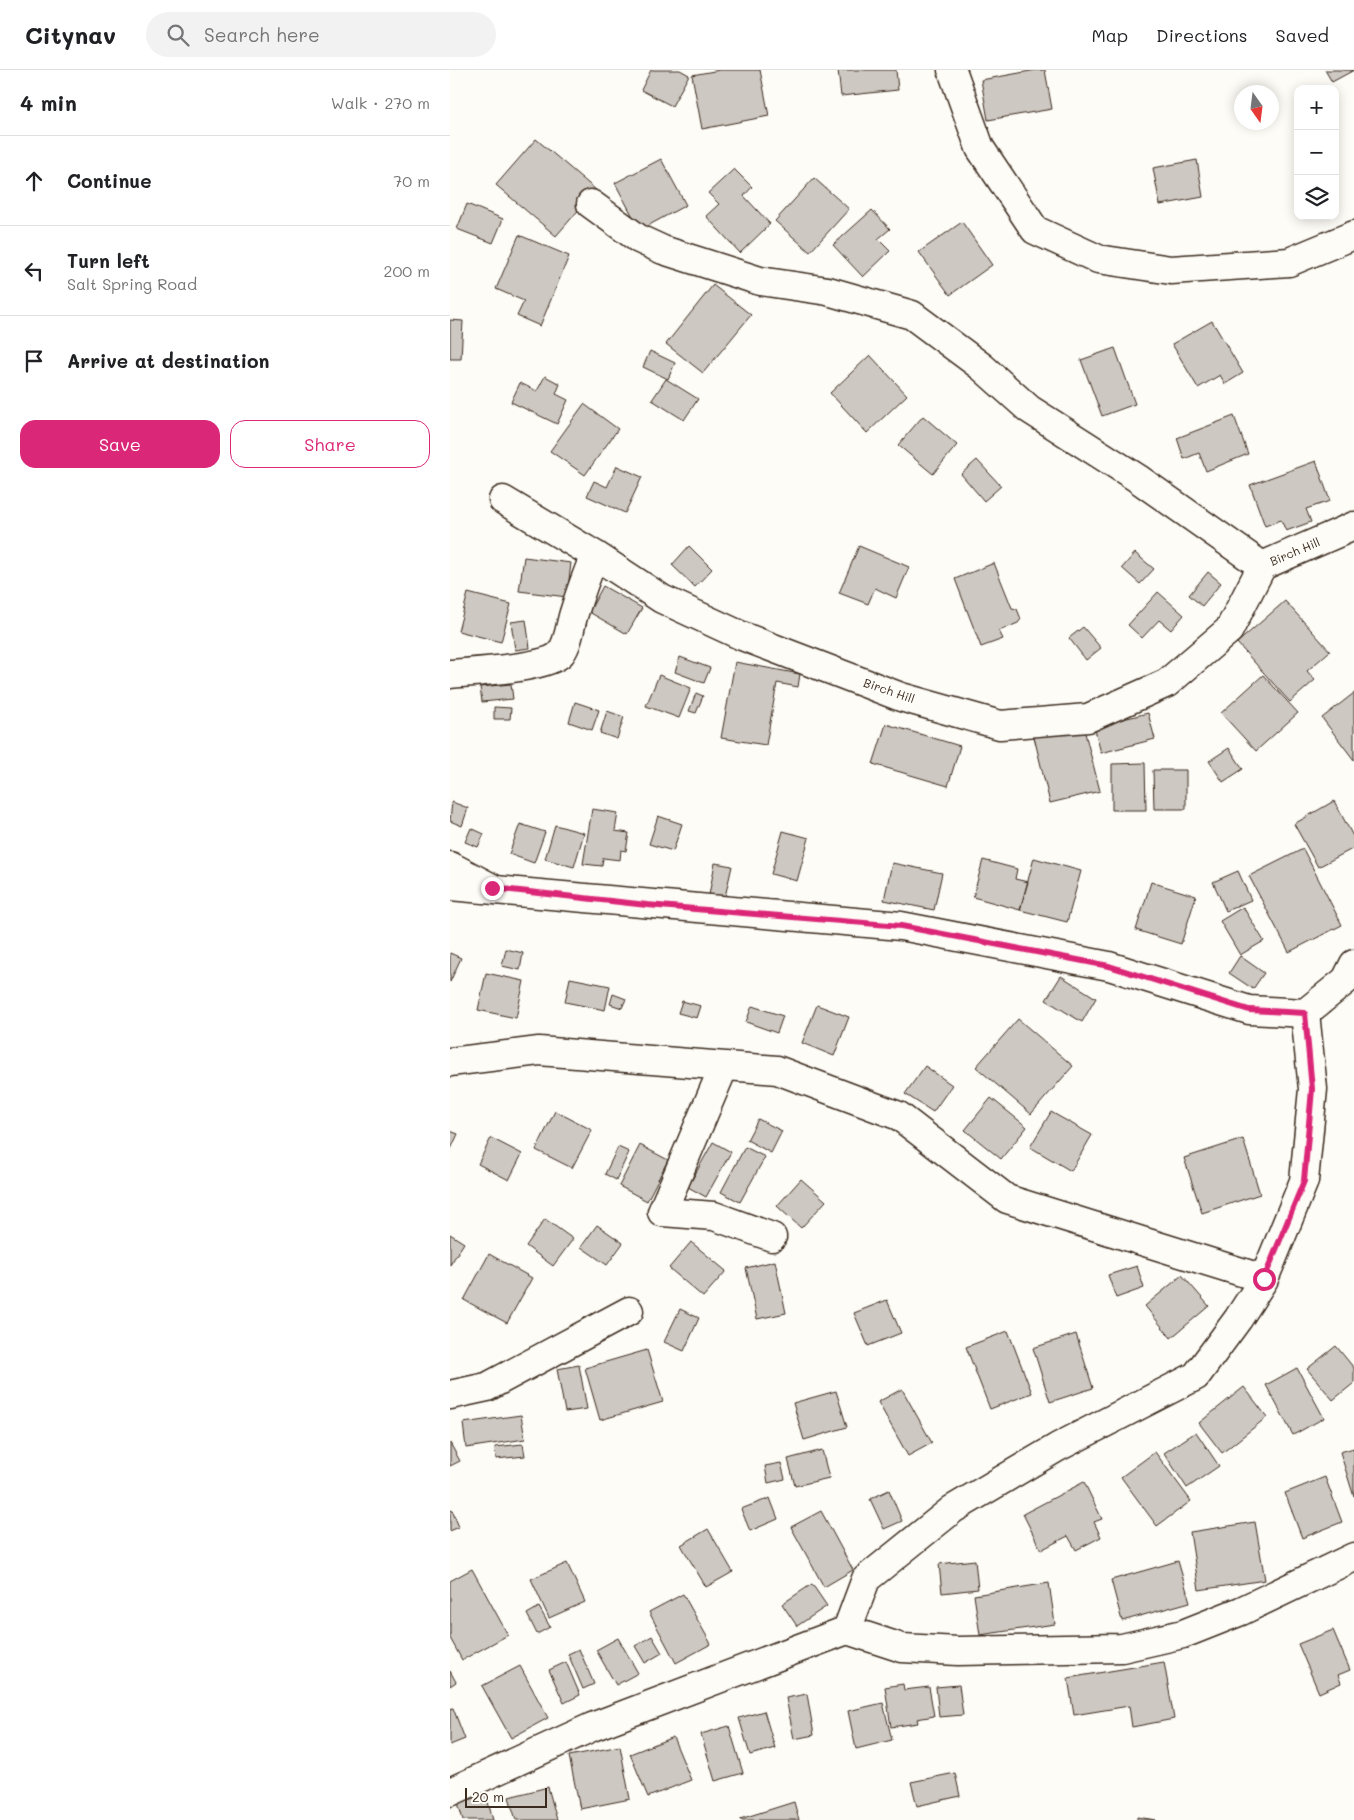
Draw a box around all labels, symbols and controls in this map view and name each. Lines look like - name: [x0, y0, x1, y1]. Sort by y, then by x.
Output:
- search box: [146, 12, 496, 57]
- text: Citynav: [25, 19, 116, 50]
- icon: search: [164, 21, 192, 49]
- text: Search here: [204, 22, 320, 47]
- text: Map: [1091, 23, 1128, 47]
- text: Directions: [1156, 23, 1248, 47]
- text: Saved: [1276, 23, 1329, 47]
- north arrow: [1234, 85, 1279, 130]
- map controls: [1294, 85, 1339, 220]
- button: +: [1294, 85, 1339, 130]
- text: 4 min: [20, 89, 77, 116]
- text: Walk · 270 m: [331, 92, 430, 113]
- button: −: [1294, 130, 1339, 175]
- icon: ahead: [20, 167, 48, 195]
- text: Continue: [67, 168, 152, 193]
- text: 70 m: [393, 170, 430, 191]
- button: layers: [1294, 175, 1339, 220]
- text: Turn left: [67, 248, 150, 273]
- icon: left: [20, 257, 48, 285]
- text: 200 m: [383, 260, 430, 281]
- text: Salt Spring Road: [67, 273, 197, 294]
- icon: arrive: [20, 347, 48, 375]
- text: Arrive at destination: [67, 348, 270, 373]
- button: Save: [20, 420, 220, 468]
- button: Share: [230, 420, 430, 468]
- street label: Birch Hill: [1267, 533, 1322, 569]
- street label: Birch Hill: [862, 674, 917, 706]
- route end: [481, 877, 504, 900]
- route start: [1253, 1268, 1276, 1291]
- scale bar: [465, 1785, 548, 1808]
- text: 20 m: [472, 1787, 504, 1806]

